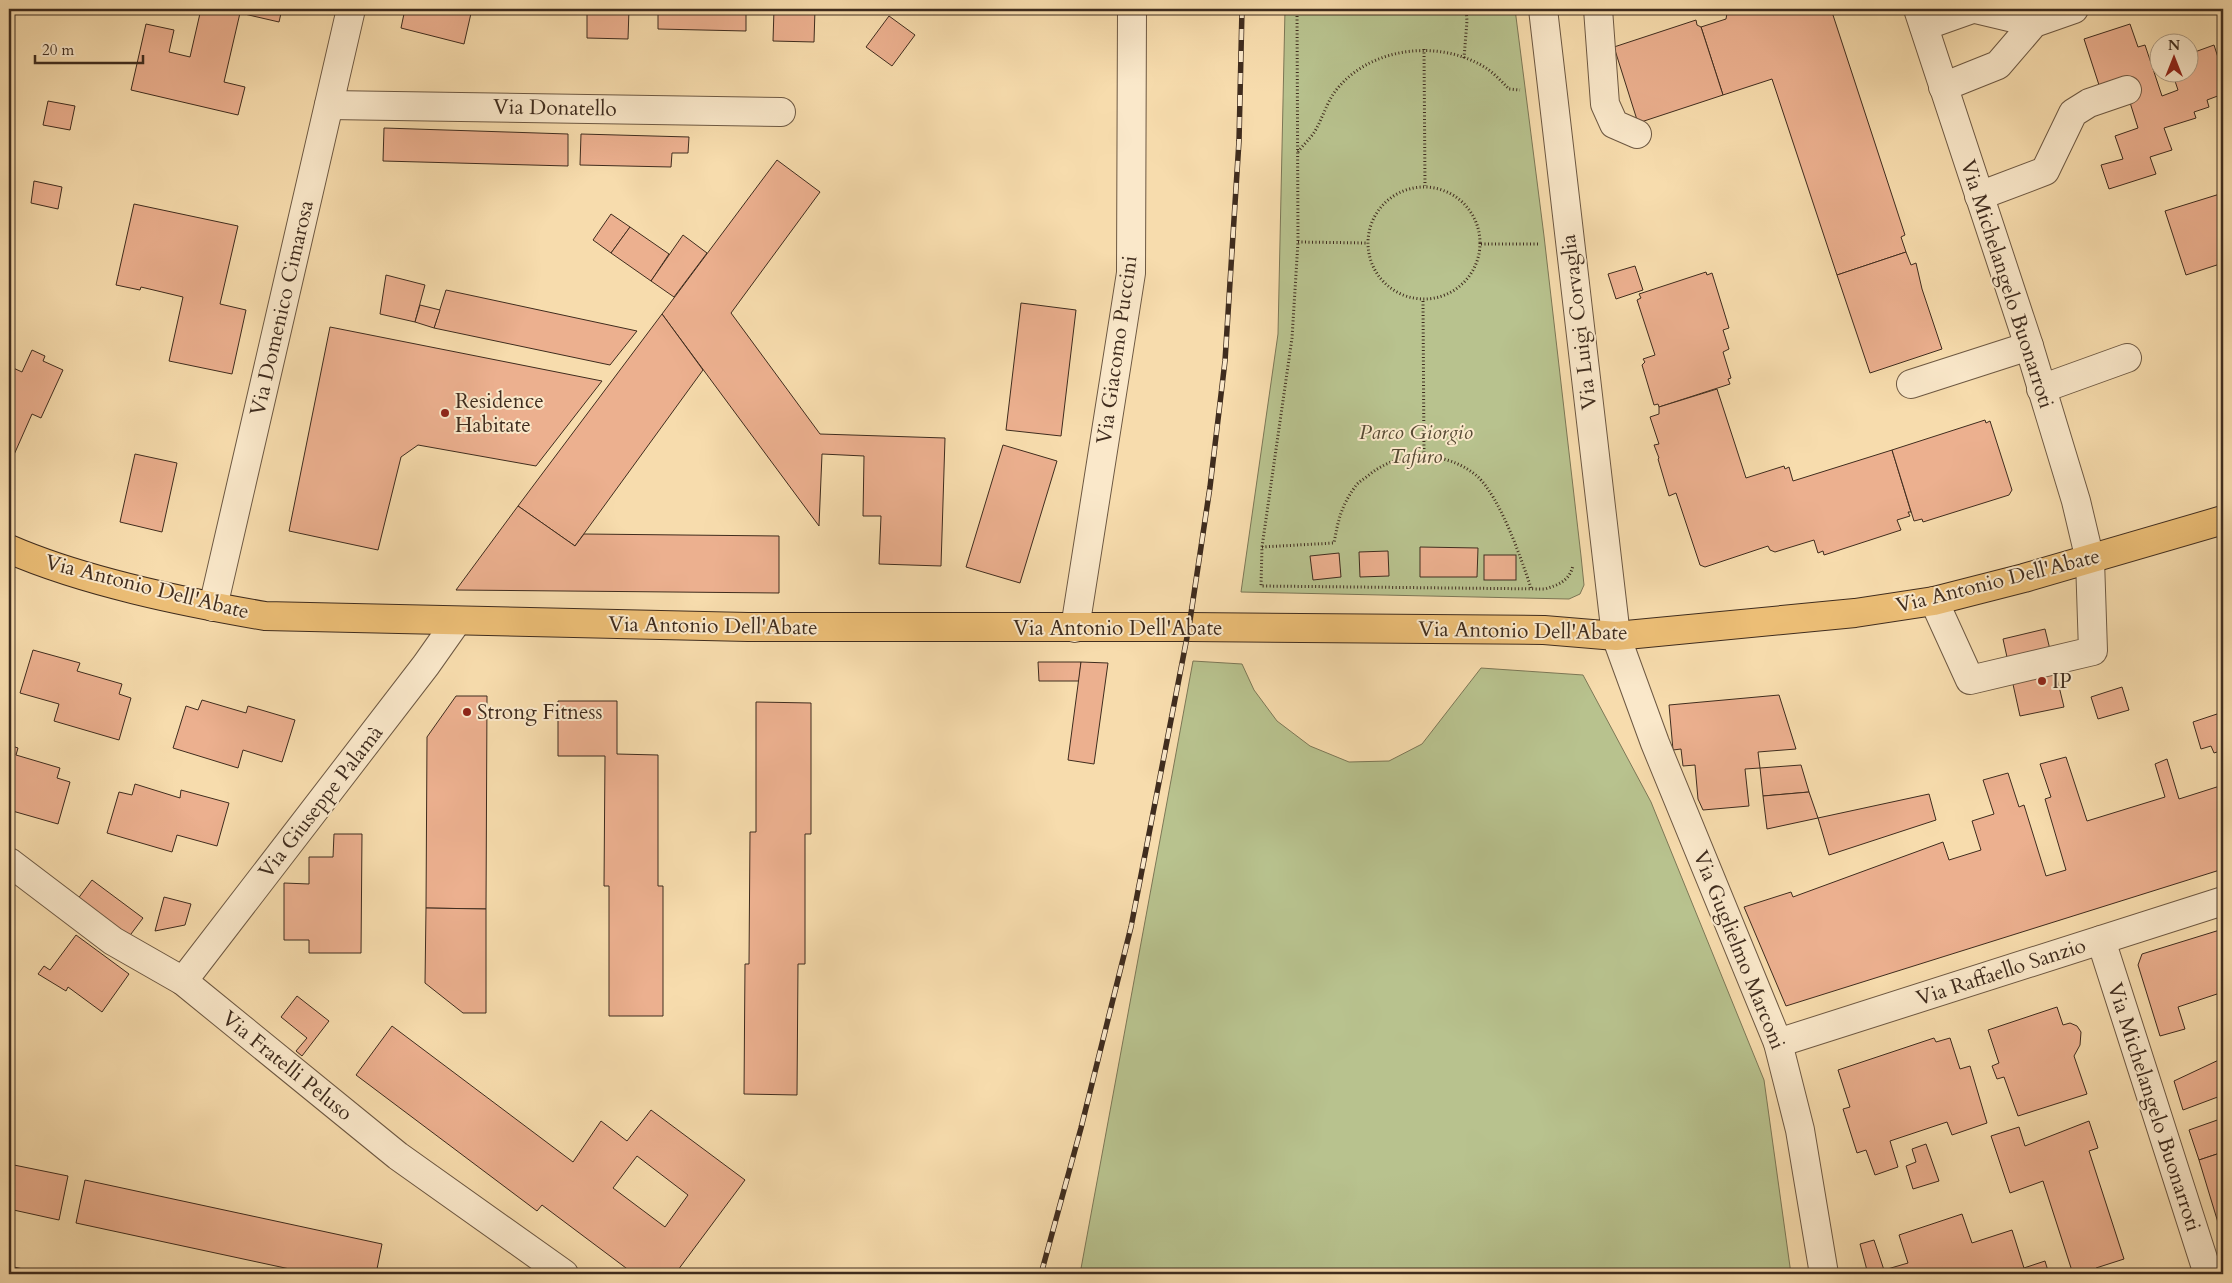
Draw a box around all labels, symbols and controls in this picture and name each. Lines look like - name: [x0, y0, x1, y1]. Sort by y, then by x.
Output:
- scale bar: [35, 32, 142, 64]
- north arrow: [2150, 32, 2200, 82]
- text: N: [2168, 36, 2180, 55]
- text: 20 m: [42, 40, 74, 60]
- street label: Via Donatello: [493, 92, 617, 124]
- street label: Via Michelangelo Buonarroti: [1953, 156, 2061, 412]
- street label: Via Domenico Cimarosa: [243, 198, 321, 418]
- street label: Via Luigi Corvaglia: [1554, 233, 1604, 411]
- street label: Via Giacomo Puccini: [1089, 254, 1145, 446]
- place label: Residence Habitate: [455, 387, 544, 440]
- marker: Residence Habitate: [439, 407, 451, 419]
- park label: Parco Giorgio Tafuro: [1359, 418, 1473, 471]
- street label: Via Antonio Dell'Abate: [1893, 542, 2103, 620]
- street label: Via Antonio Dell'Abate: [42, 548, 252, 626]
- street label: Via Antonio Dell'Abate: [608, 610, 818, 642]
- street label: Via Antonio Dell'Abate: [1013, 614, 1223, 643]
- street label: Via Antonio Dell'Abate: [1418, 615, 1628, 647]
- place label: IP: [2052, 667, 2072, 696]
- marker: IP: [2036, 675, 2048, 687]
- place label: Strong Fitness: [477, 698, 603, 727]
- marker: Strong Fitness: [461, 706, 473, 718]
- street label: Via Giuseppe Palamà: [252, 719, 390, 885]
- street label: Via Guglielmo Marconi: [1686, 846, 1792, 1054]
- street label: Via Raffaello Sanzio: [1912, 931, 2090, 1013]
- street label: Via Michelangelo Buonarroti: [2100, 979, 2208, 1235]
- street label: Via Fratelli Peluso: [216, 1004, 358, 1128]

